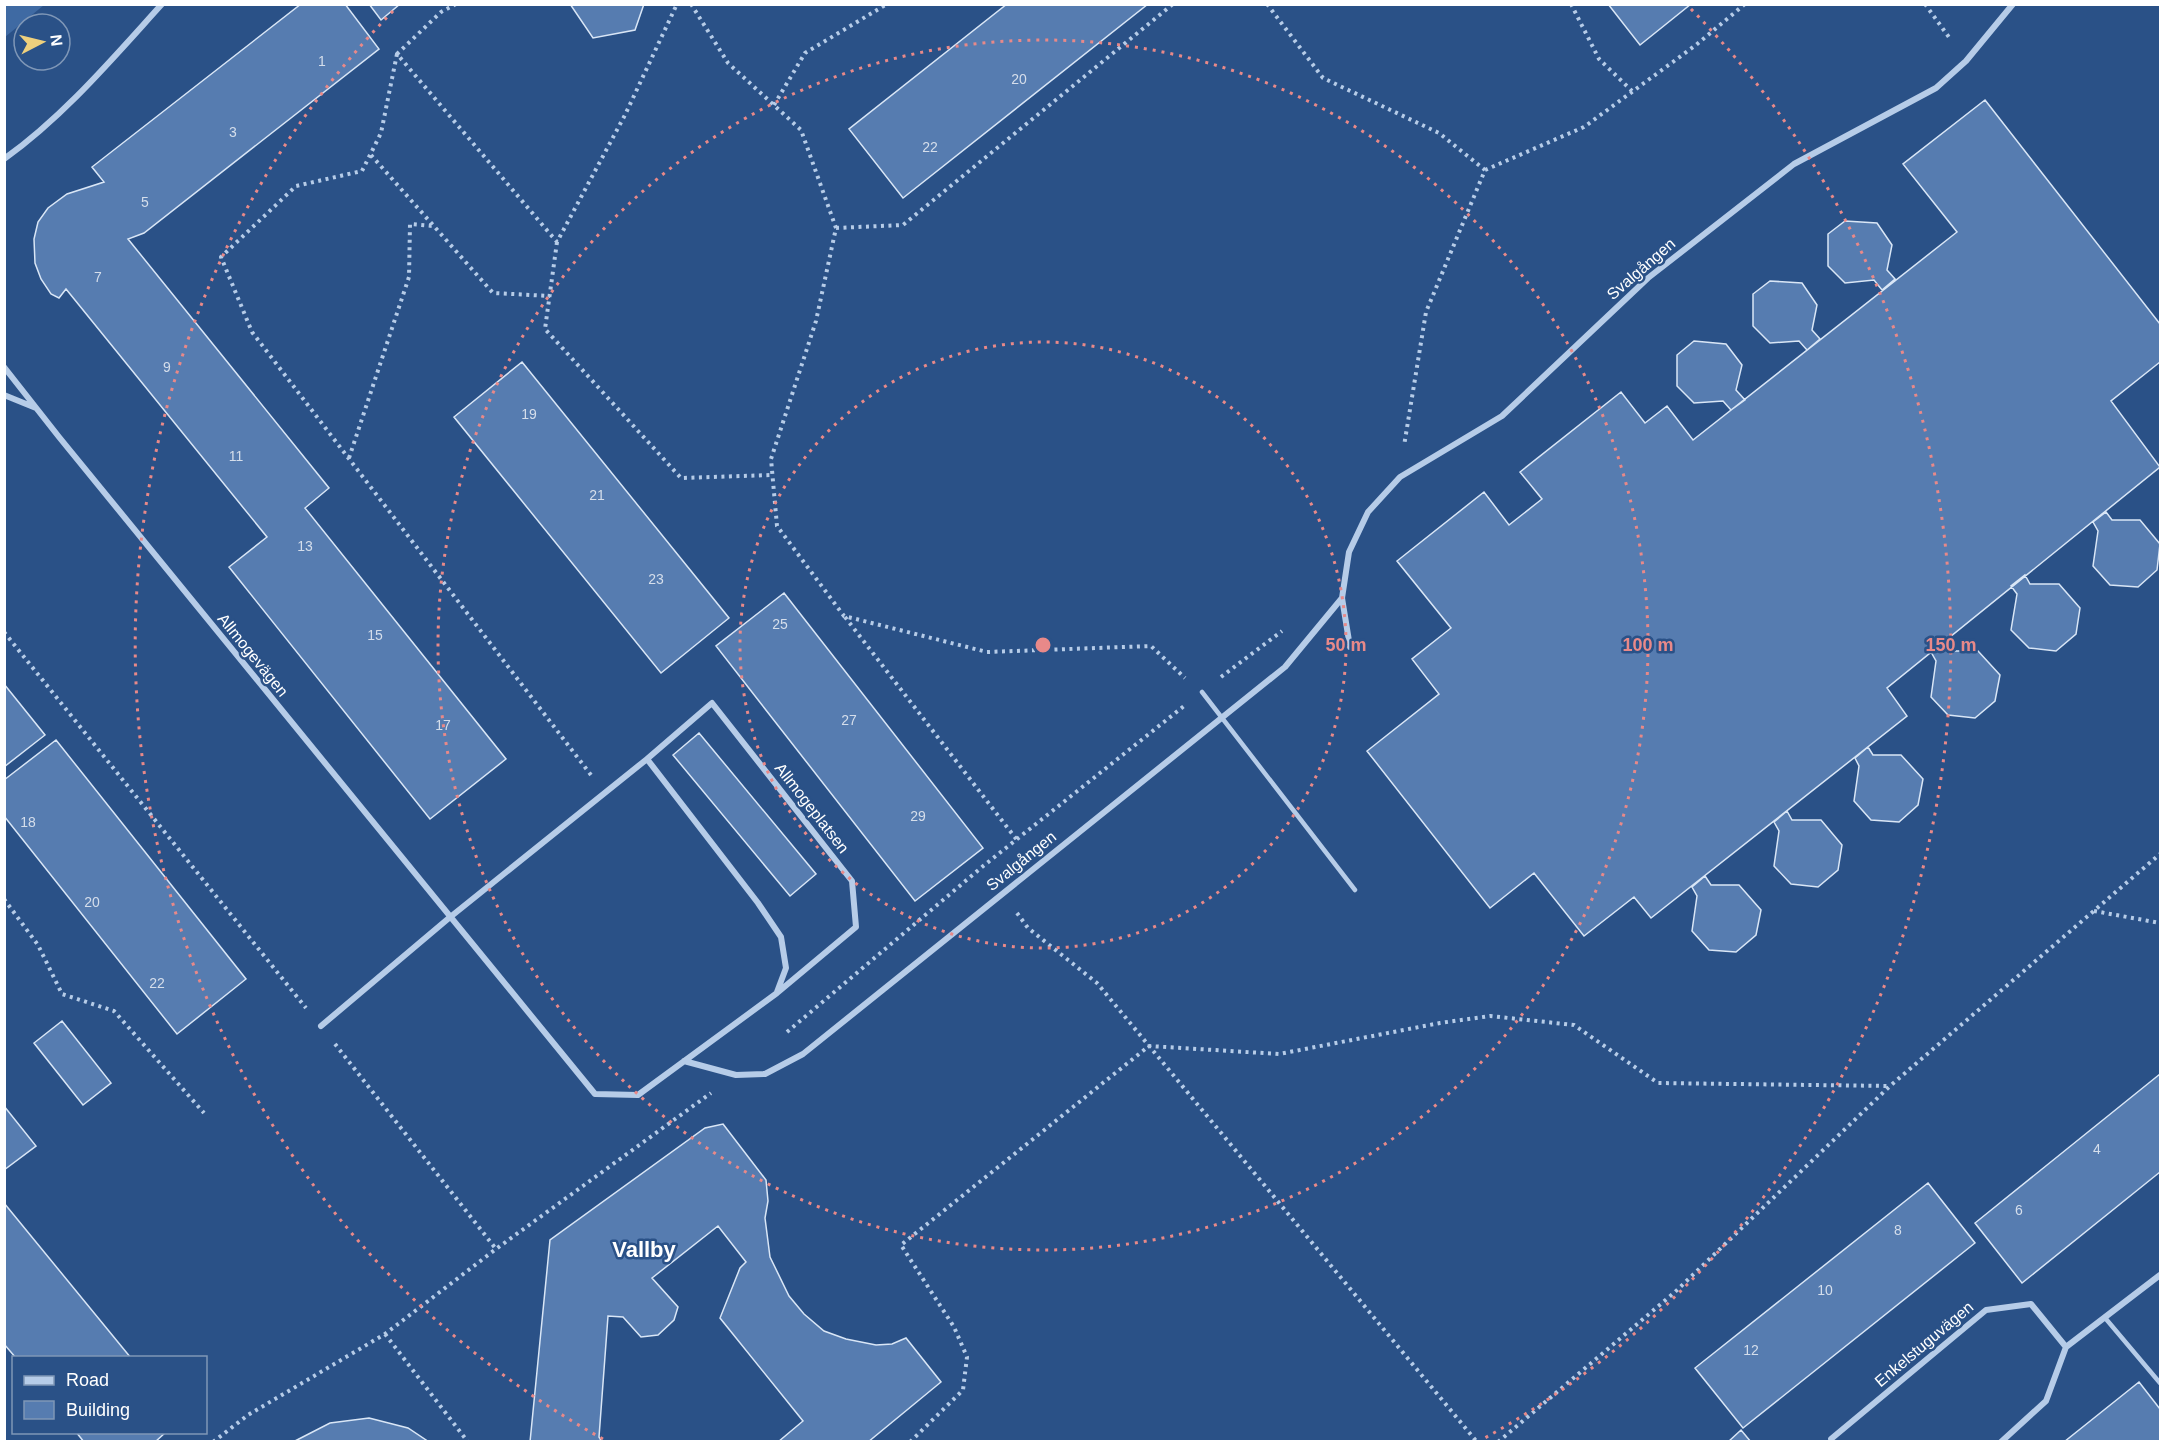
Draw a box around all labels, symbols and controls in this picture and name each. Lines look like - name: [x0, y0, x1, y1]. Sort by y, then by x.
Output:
- north arrow: [12, 12, 72, 72]
- text: N: [47, 33, 66, 47]
- house number: 1: [318, 53, 326, 69]
- house number: 20: [1011, 71, 1027, 87]
- house number: 3: [229, 124, 237, 140]
- house number: 22: [922, 139, 938, 155]
- house number: 5: [141, 194, 149, 210]
- street label: Svalgången: [1604, 235, 1678, 303]
- house number: 7: [94, 269, 102, 285]
- house number: 9: [163, 359, 171, 375]
- house number: 19: [521, 406, 537, 422]
- house number: 11: [229, 448, 243, 464]
- house number: 21: [589, 487, 605, 503]
- house number: 13: [297, 538, 313, 554]
- house number: 23: [648, 571, 664, 587]
- street label: Allmogevägen: [214, 610, 292, 700]
- house number: 25: [772, 616, 788, 632]
- house number: 15: [367, 627, 383, 643]
- centre of rings: [1033, 635, 1053, 655]
- text: 50 m: [1325, 635, 1367, 655]
- text: 100 m: [1622, 635, 1674, 655]
- text: 150 m: [1925, 635, 1977, 655]
- house number: 27: [841, 712, 857, 728]
- house number: 17: [435, 717, 451, 733]
- street label: Allmogeplatsen: [772, 760, 852, 856]
- house number: 29: [910, 808, 926, 824]
- house number: 18: [20, 814, 36, 830]
- street label: Svalgången: [983, 828, 1059, 894]
- house number: 20: [84, 894, 100, 910]
- house number: 22: [149, 975, 165, 991]
- house number: 4: [2093, 1141, 2101, 1157]
- house number: 6: [2015, 1202, 2023, 1218]
- house number: 8: [1894, 1222, 1902, 1238]
- district label: Vallby: [612, 1237, 677, 1262]
- house number: 10: [1817, 1282, 1833, 1298]
- street label: Enkelstuguvägen: [1872, 1298, 1976, 1390]
- house number: 12: [1743, 1342, 1759, 1358]
- legend: [12, 1356, 207, 1434]
- text: Road: [66, 1370, 109, 1390]
- text: Building: [66, 1400, 130, 1420]

